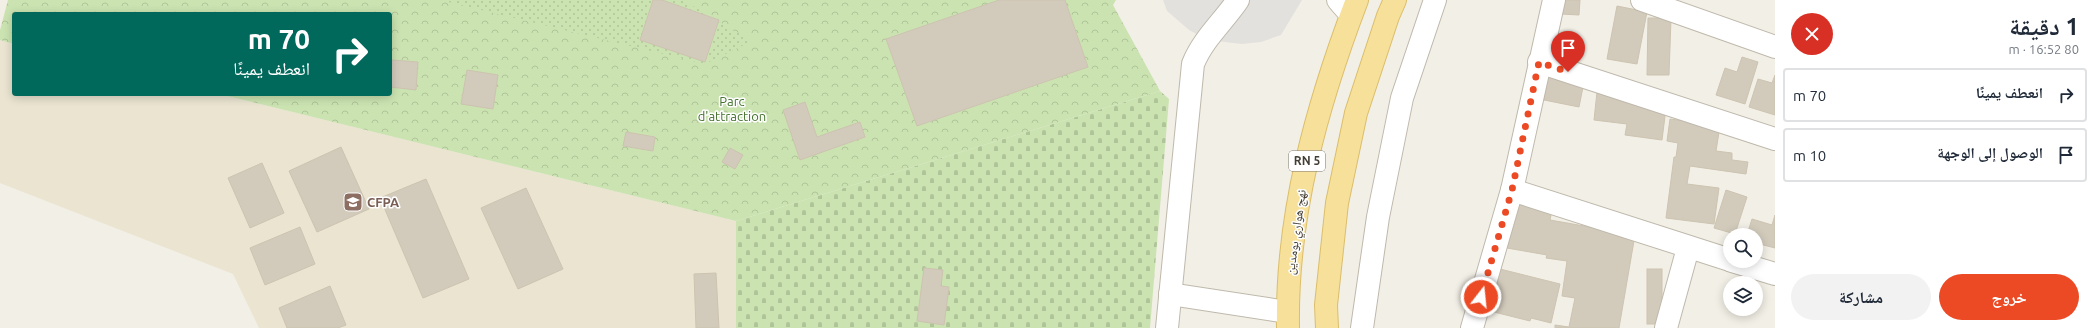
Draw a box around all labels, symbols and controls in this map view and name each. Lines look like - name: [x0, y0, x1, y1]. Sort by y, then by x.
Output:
- button: close: [1791, 13, 1833, 55]
- text: 1 دقيقة: [2009, 13, 2079, 40]
- text: 70 m: [248, 23, 310, 54]
- icon: right: [324, 28, 376, 80]
- pin: [1551, 31, 1585, 72]
- icon: arrive: [1557, 37, 1579, 59]
- text: 80 m · 16:52: [2008, 42, 2079, 56]
- text: انعطف يمينًا: [233, 58, 310, 78]
- text: انعطف يمينًا: [1976, 84, 2043, 101]
- icon: right: [2055, 84, 2077, 106]
- text: 70 m: [1793, 87, 1826, 104]
- park label: Parc d'attraction: [698, 94, 766, 123]
- text: الوصول إلى الوجهة: [1937, 144, 2043, 161]
- icon: arrive: [2055, 144, 2077, 166]
- text: 10 m: [1793, 147, 1826, 164]
- road number: RN 5: [1289, 151, 1325, 171]
- street label: نهج هواري بومدين: [1282, 189, 1312, 276]
- school or university icon: CFPA: [342, 191, 364, 213]
- place label: CFPA: [367, 195, 400, 209]
- map controls: [1723, 228, 1763, 316]
- button: search: [1723, 228, 1763, 268]
- button: مشاركة: [1791, 274, 1931, 320]
- button: خروج: [1939, 274, 2079, 320]
- position arrow: [1460, 276, 1502, 318]
- button: layers: [1723, 276, 1763, 316]

